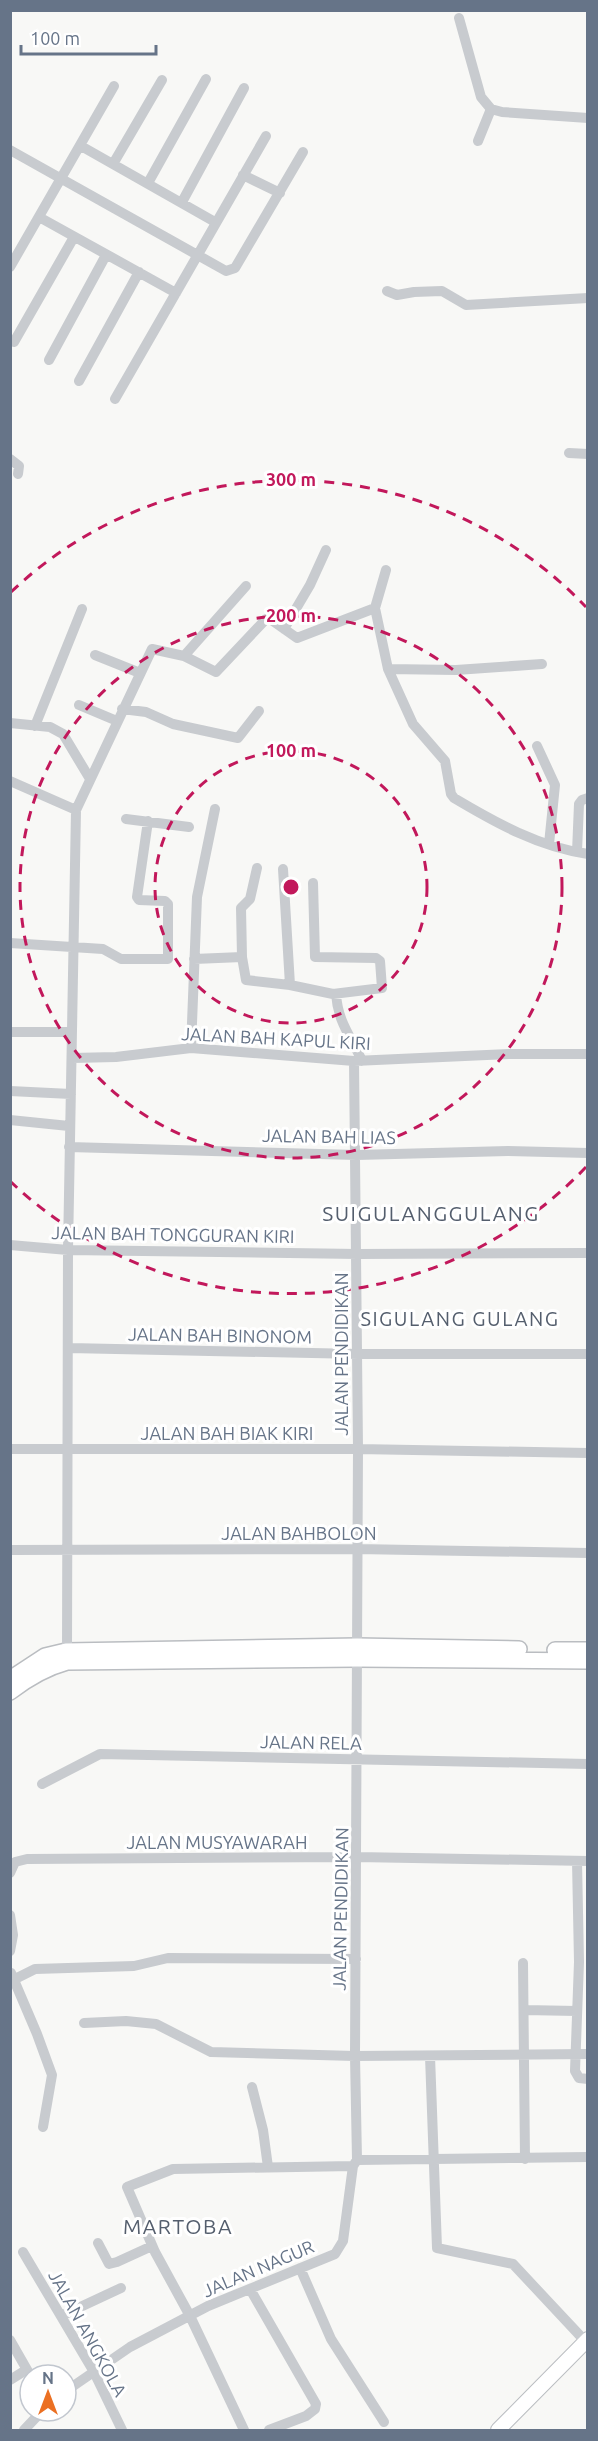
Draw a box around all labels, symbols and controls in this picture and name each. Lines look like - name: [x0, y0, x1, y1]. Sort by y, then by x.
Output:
- scale bar: [21, 18, 156, 56]
- text: 100 m: [30, 28, 80, 48]
- text: 300 m: [266, 469, 316, 489]
- text: 200 m: [266, 605, 316, 625]
- text: 100 m: [266, 740, 316, 760]
- centre of rings: [281, 877, 301, 897]
- street label: JALAN BAH KAPUL KIRI: [181, 1023, 371, 1053]
- street label: JALAN BAH LIAS: [262, 1125, 396, 1147]
- district label: SUIGULANGGULANG: [322, 1201, 540, 1225]
- street label: JALAN BAH TONGGURAN KIRI: [51, 1222, 295, 1246]
- street label: JALAN PENDIDIKAN: [331, 1272, 351, 1436]
- district label: SIGULANG GULANG: [360, 1307, 560, 1330]
- street label: JALAN BAH BINONOM: [128, 1323, 312, 1347]
- street label: JALAN BAH BIAK KIRI: [141, 1423, 313, 1443]
- street label: JALAN BAHBOLON: [221, 1523, 377, 1543]
- street label: JALAN RELA: [260, 1731, 362, 1753]
- street label: JALAN PENDIDIKAN: [329, 1827, 351, 1991]
- street label: JALAN MUSYAWARAH: [127, 1832, 307, 1852]
- district label: MARTOBA: [123, 2214, 233, 2238]
- street label: JALAN NAGUR: [199, 2236, 317, 2300]
- street label: JALAN ANGKOLA: [44, 2266, 132, 2400]
- north arrow: [18, 2363, 78, 2423]

